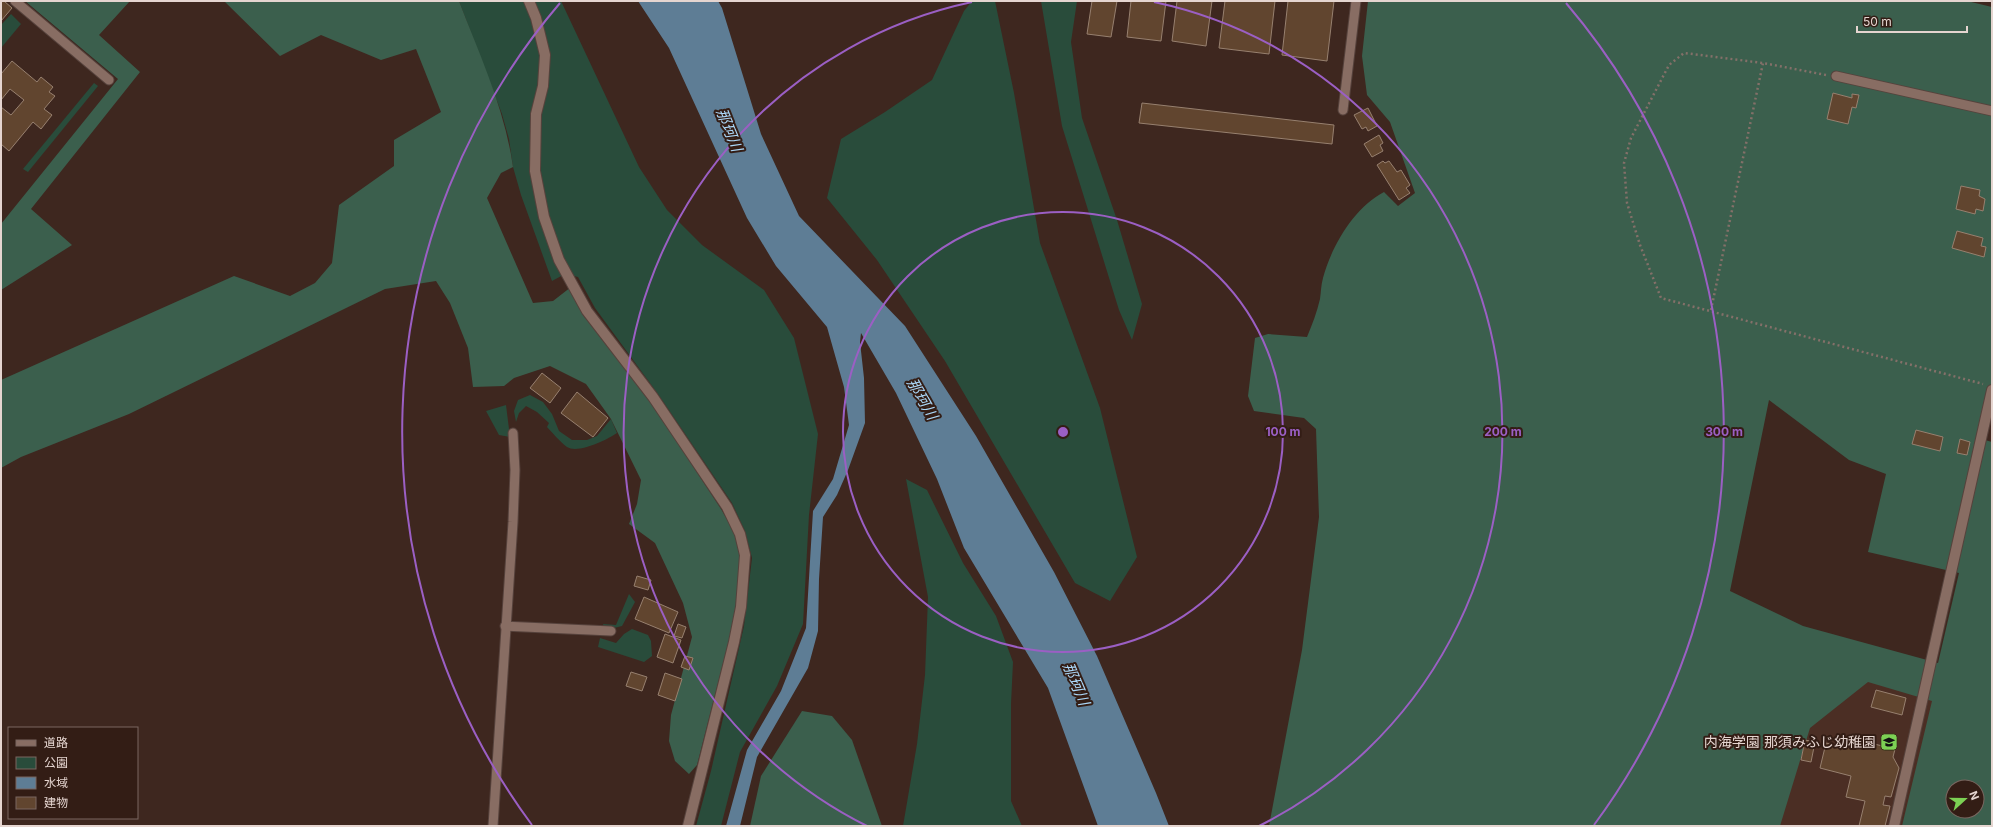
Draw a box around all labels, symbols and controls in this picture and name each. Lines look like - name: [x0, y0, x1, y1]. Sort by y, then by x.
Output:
- scale bar: [1857, 8, 1967, 34]
- text: 50 m: [1863, 14, 1892, 29]
- water label: 那珂川: [712, 105, 747, 156]
- water label: 那珂川: [903, 375, 943, 425]
- text: 100 m: [1265, 424, 1301, 439]
- text: 200 m: [1484, 424, 1522, 439]
- text: 300 m: [1705, 424, 1743, 439]
- centre of rings: [1056, 425, 1070, 439]
- water label: 那珂川: [1059, 659, 1095, 710]
- legend: [8, 727, 138, 819]
- school or university icon: 内海学園 那須みふじ幼稚園: [1879, 732, 1899, 752]
- place label: 内海学園 那須みふじ幼稚園: [1704, 733, 1876, 750]
- text: 道路: [44, 735, 68, 750]
- text: 公園: [44, 755, 68, 770]
- text: 水域: [44, 775, 68, 790]
- north arrow: [1945, 779, 1985, 819]
- text: N: [1966, 789, 1982, 802]
- text: 建物: [44, 795, 68, 810]

